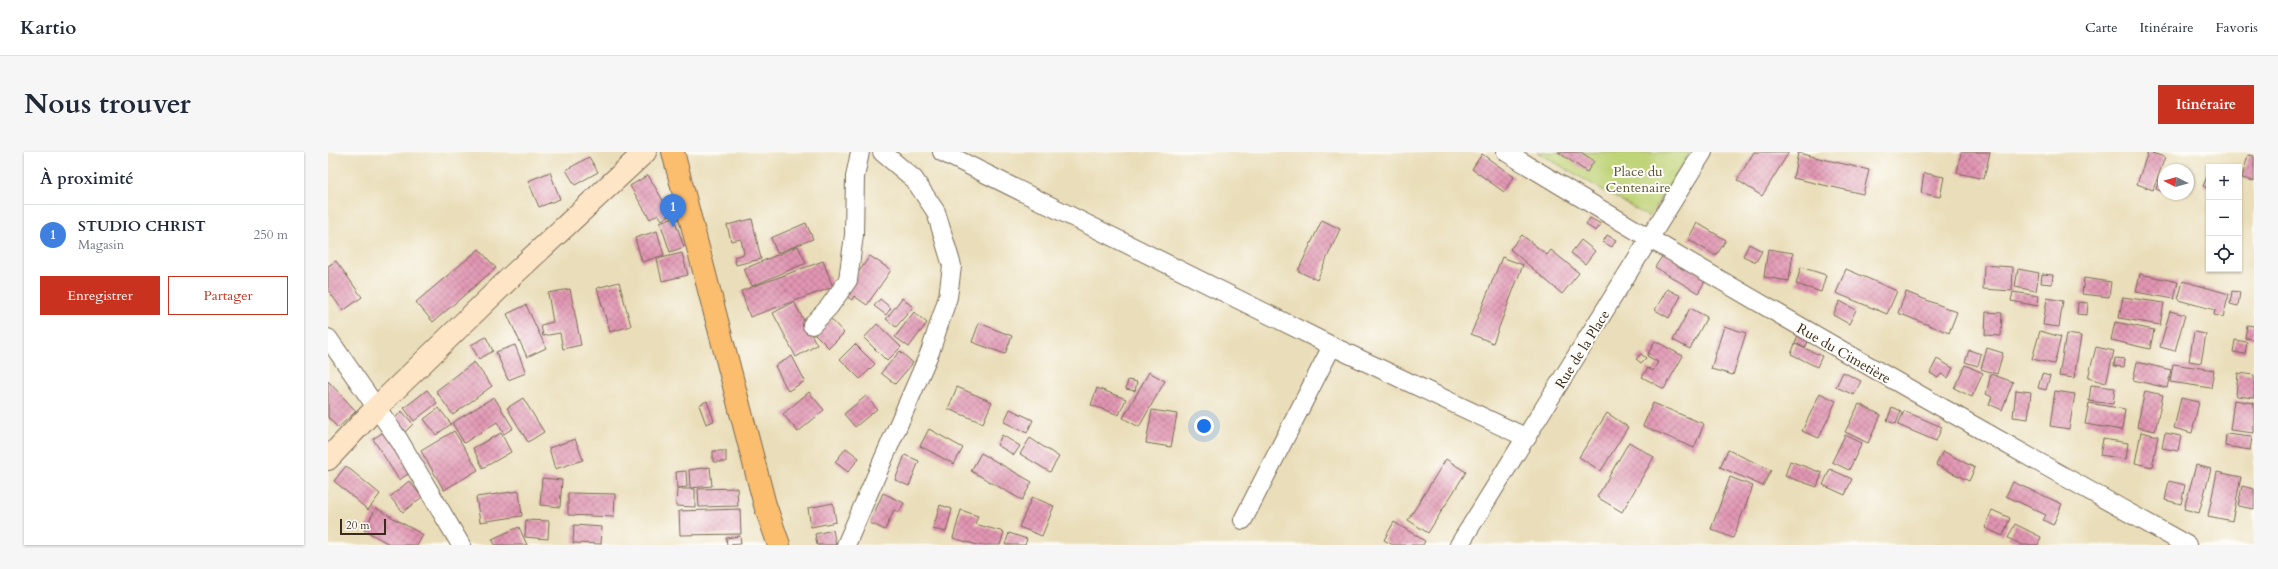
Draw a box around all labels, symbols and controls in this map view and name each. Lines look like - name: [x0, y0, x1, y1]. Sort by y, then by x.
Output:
- text: Kartio: [20, 15, 76, 41]
- text: Carte: [2085, 18, 2118, 37]
- text: Itinéraire: [2140, 18, 2194, 37]
- text: Favoris: [2216, 18, 2258, 37]
- text: Nous trouver: [24, 85, 191, 123]
- button: Itinéraire: [2158, 85, 2254, 124]
- park label: Place du Centenaire: [1605, 162, 1671, 197]
- north arrow: [2158, 164, 2194, 200]
- map controls: [2206, 164, 2242, 272]
- button: +: [2206, 164, 2242, 200]
- text: À proximité: [40, 167, 134, 190]
- pin: 1: [660, 194, 686, 227]
- button: −: [2206, 200, 2242, 236]
- text: STUDIO CHRIST: [78, 216, 206, 236]
- text: 1: [50, 226, 56, 244]
- text: 250 m: [254, 226, 288, 244]
- text: Magasin: [78, 236, 124, 254]
- button: locate: [2206, 236, 2242, 272]
- button: Enregistrer: [40, 276, 160, 315]
- button: Partager: [168, 276, 288, 315]
- street label: Rue de la Place: [1551, 306, 1614, 392]
- street label: Rue du Cimetière: [1793, 319, 1894, 388]
- your location: [1194, 416, 1214, 436]
- scale bar: [340, 517, 386, 536]
- text: 20 m: [346, 518, 370, 533]

